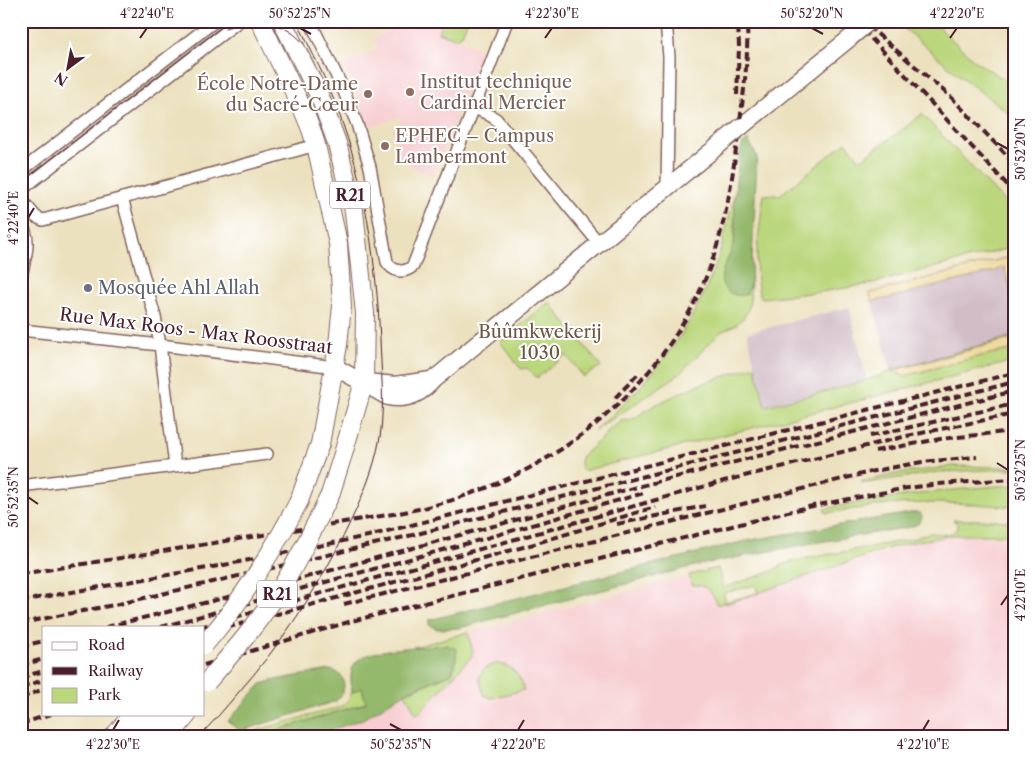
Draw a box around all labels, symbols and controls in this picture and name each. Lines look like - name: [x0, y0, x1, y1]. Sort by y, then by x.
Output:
- text: 4°22'40"E: [120, 6, 174, 21]
- text: 50°52'25"N: [269, 6, 331, 21]
- text: 4°22'30"E: [525, 6, 579, 21]
- text: 50°52'20"N: [781, 6, 844, 21]
- text: 4°22'20"E: [930, 6, 984, 21]
- north arrow: [42, 42, 92, 92]
- text: N: [51, 68, 71, 90]
- place label: Institut technique Cardinal Mercier: [420, 71, 572, 114]
- place label: École Notre-Dame du Sacré-Cœur: [197, 72, 358, 116]
- marker: Institut technique Cardinal Mercier: [404, 86, 416, 98]
- marker: École Notre-Dame du Sacré-Cœur: [362, 88, 374, 100]
- text: 50°52'20"N: [1013, 117, 1028, 180]
- place label: EPHEC – Campus Lambermont: [395, 125, 554, 168]
- marker: EPHEC – Campus Lambermont: [379, 140, 391, 152]
- road number: R21: [330, 182, 370, 208]
- text: 4°22'40"E: [6, 191, 21, 245]
- place label: Mosquée Ahl Allah: [98, 277, 260, 299]
- marker: Mosquée Ahl Allah: [82, 282, 94, 294]
- street label: Rue Max Roos - Max Roosstraat: [58, 303, 334, 359]
- park label: Bûûmkwekerij 1030: [478, 321, 602, 364]
- text: 50°52'25"N: [1013, 439, 1028, 501]
- text: 50°52'35"N: [6, 466, 21, 528]
- text: 4°22'10"E: [1013, 569, 1028, 621]
- road number: R21: [257, 580, 297, 608]
- legend: [42, 626, 205, 716]
- text: Road: [88, 635, 125, 654]
- text: Railway: [88, 661, 144, 680]
- text: Park: [88, 685, 122, 704]
- text: 4°22'30"E: [86, 737, 140, 752]
- text: 50°52'35"N: [370, 737, 432, 752]
- text: 4°22'20"E: [491, 737, 545, 752]
- text: 4°22'10"E: [897, 737, 949, 752]

